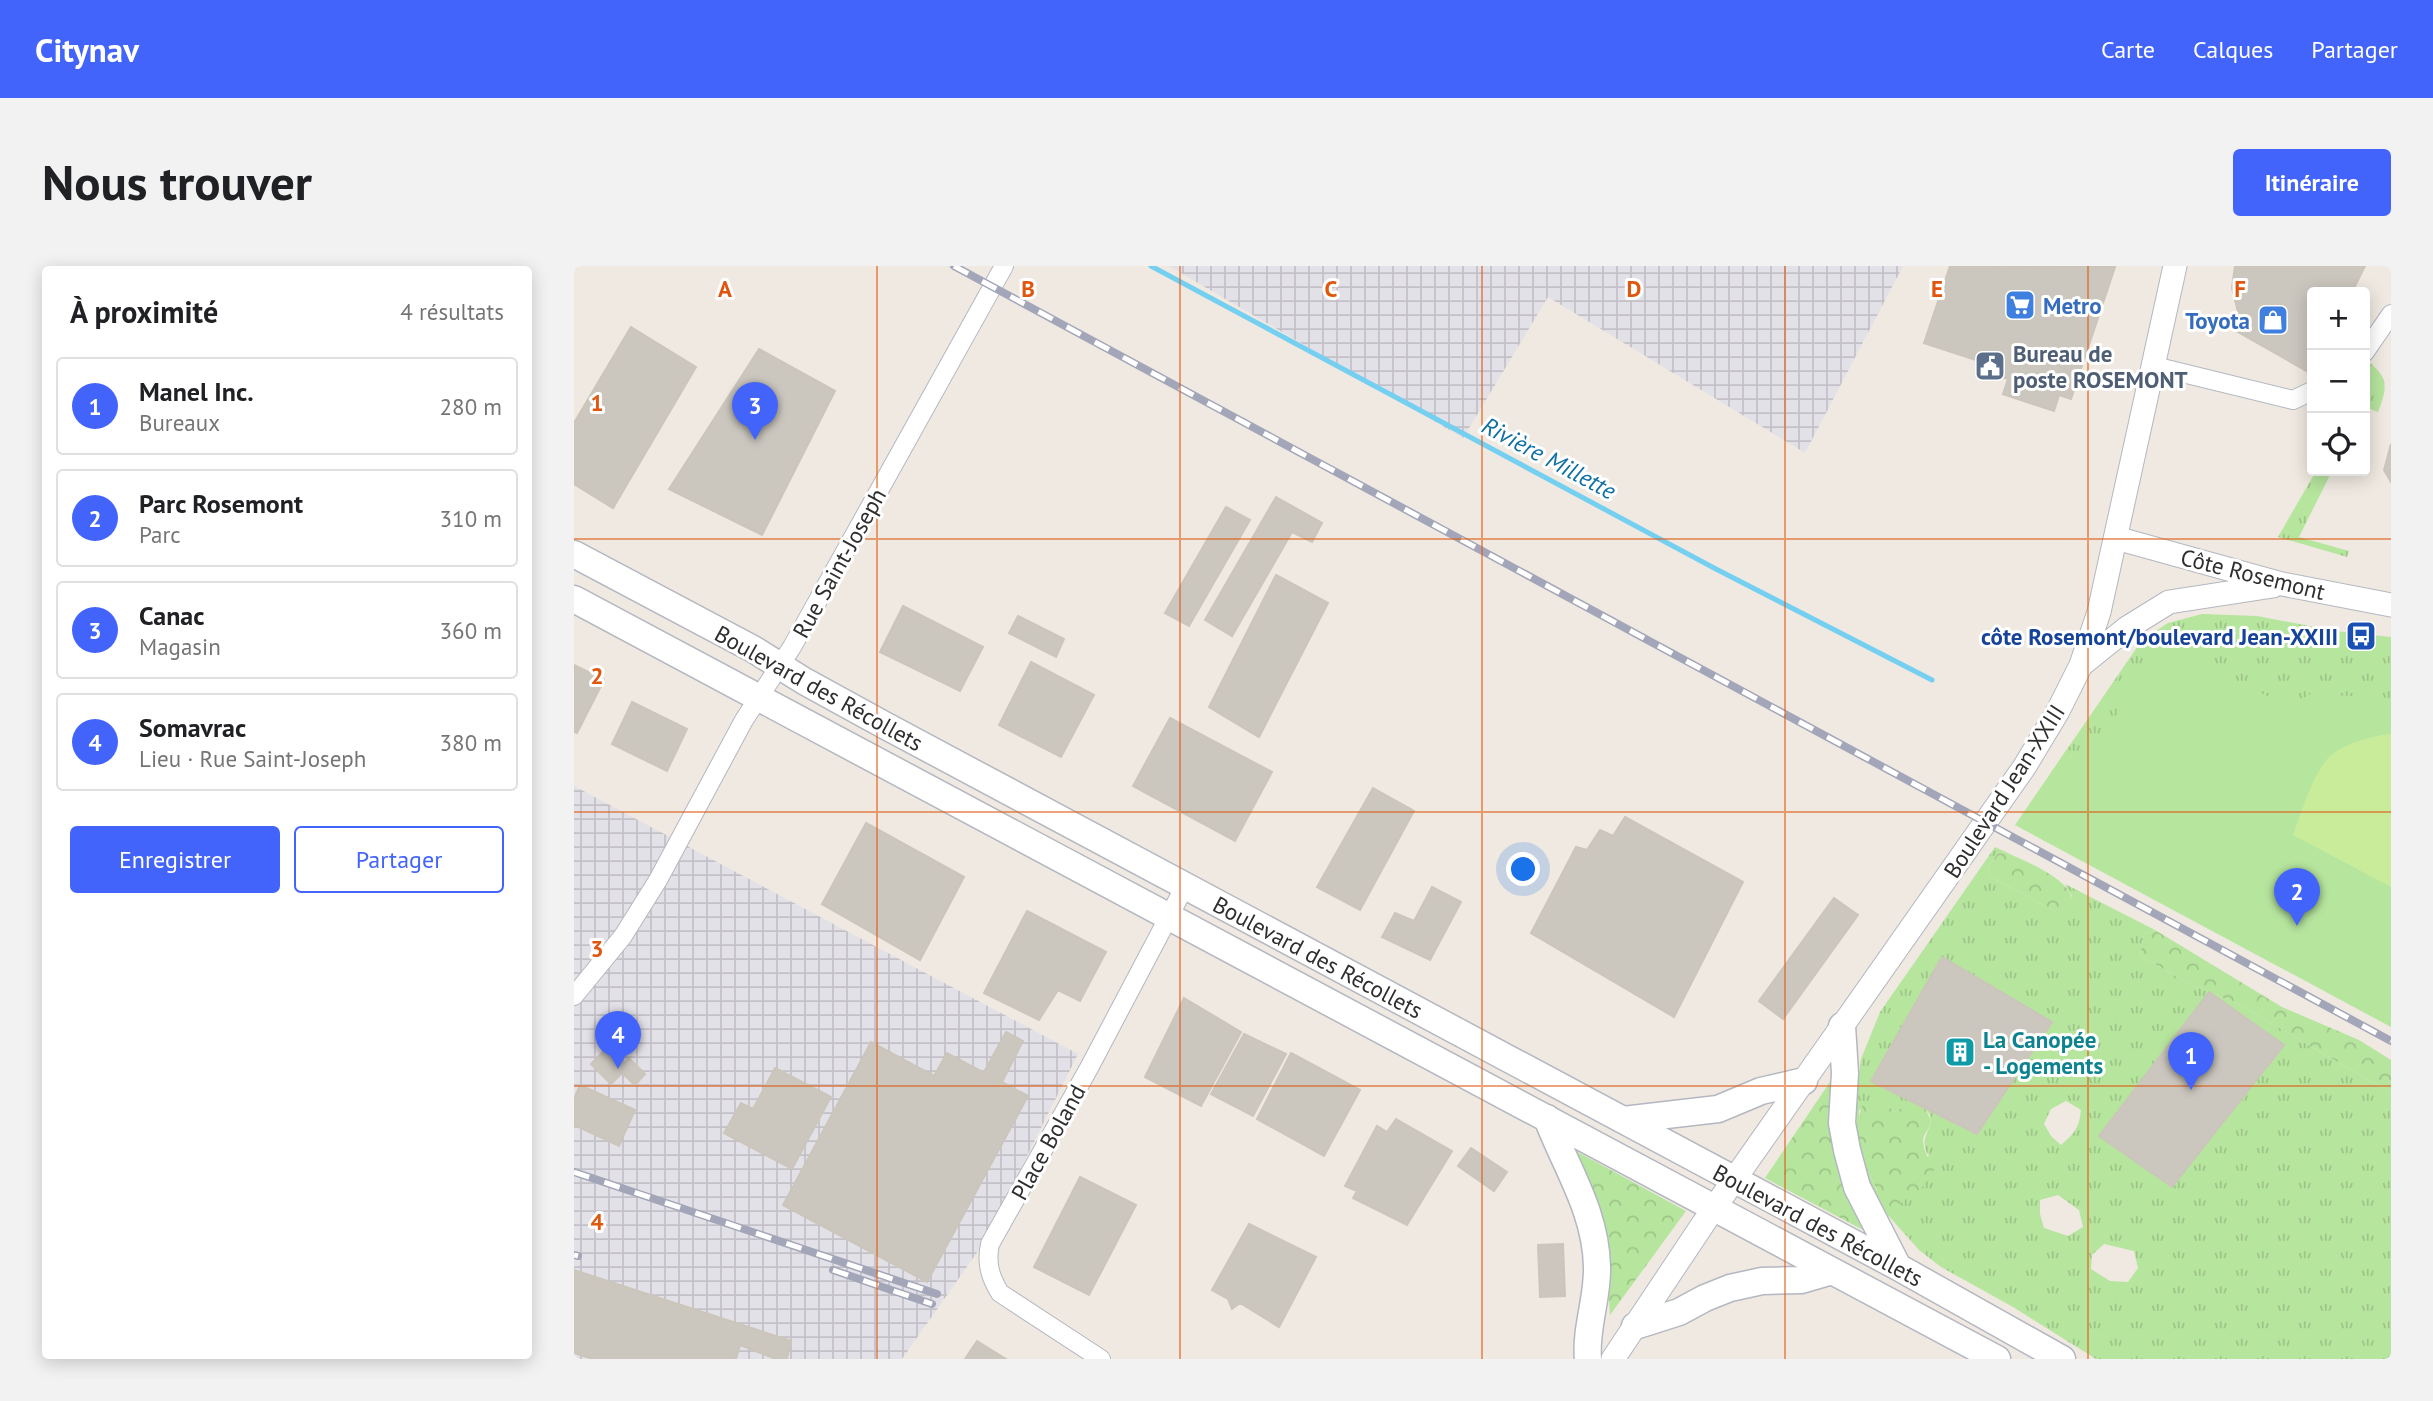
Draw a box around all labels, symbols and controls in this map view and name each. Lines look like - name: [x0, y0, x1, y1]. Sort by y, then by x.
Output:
- text: Citynav: [35, 28, 139, 71]
- text: Carte: [2101, 34, 2155, 65]
- text: Calques: [2193, 34, 2273, 65]
- text: Partager: [2311, 34, 2398, 65]
- button: Itinéraire: [2233, 149, 2391, 216]
- text: Nous trouver: [42, 150, 312, 214]
- text: A: [718, 274, 732, 303]
- text: B: [1021, 274, 1035, 303]
- text: C: [1325, 274, 1338, 303]
- text: D: [1627, 274, 1641, 303]
- text: E: [1931, 274, 1943, 303]
- text: F: [2234, 274, 2246, 303]
- map controls: [2307, 287, 2370, 476]
- button: +: [2307, 287, 2370, 350]
- supermarket icon: Metro: [2003, 288, 2037, 322]
- place label: Metro: [2043, 291, 2102, 320]
- text: À proximité: [70, 292, 218, 331]
- text: 4 résultats: [400, 297, 504, 326]
- shop icon: Toyota: [2256, 303, 2290, 337]
- place label: Toyota: [2185, 306, 2250, 335]
- place label: Bureau de poste ROSEMONT: [2013, 339, 2188, 394]
- public building icon: Bureau de poste ROSEMONT: [1973, 349, 2007, 383]
- button: −: [2307, 350, 2370, 413]
- text: Manel Inc.: [139, 375, 254, 408]
- pin: 3: [732, 382, 778, 440]
- text: 1: [590, 388, 604, 417]
- text: 1: [88, 392, 102, 421]
- text: 280 m: [440, 392, 502, 421]
- text: Bureaux: [139, 408, 220, 437]
- water label: Rivière Millette: [1477, 410, 1621, 506]
- button: locate: [2307, 413, 2370, 476]
- street label: Rue Saint-Joseph: [786, 483, 892, 643]
- text: Parc Rosemont: [139, 487, 303, 520]
- text: 2: [88, 504, 102, 533]
- text: 310 m: [440, 504, 502, 533]
- text: Parc: [139, 520, 181, 549]
- street label: Côte Rosemont: [2178, 542, 2328, 606]
- text: Canac: [139, 599, 204, 632]
- text: 3: [88, 616, 102, 645]
- text: 360 m: [440, 616, 502, 645]
- street label: Boulevard des Récollets: [710, 619, 928, 757]
- bus stop icon: côte Rosemont/boulevard Jean-XXIII: [2344, 619, 2378, 653]
- place label: côte Rosemont/boulevard Jean-XXIII: [1981, 622, 2338, 651]
- text: Magasin: [139, 632, 221, 661]
- text: 2: [590, 661, 604, 690]
- street label: Boulevard Jean-XXIII: [1937, 699, 2071, 883]
- text: Somavrac: [139, 711, 246, 744]
- text: 4: [88, 728, 102, 757]
- text: 380 m: [440, 728, 502, 757]
- text: Lieu · Rue Saint-Joseph: [139, 744, 366, 773]
- button: Enregistrer: [70, 826, 280, 893]
- button: Partager: [294, 826, 504, 893]
- your location: [1506, 852, 1540, 886]
- pin: 2: [2274, 868, 2320, 926]
- street label: Boulevard des Récollets: [1208, 889, 1428, 1025]
- text: 3: [590, 934, 604, 963]
- pin: 4: [595, 1011, 641, 1069]
- place label: La Canopée - Logements: [1983, 1025, 2103, 1080]
- pin: 1: [2168, 1032, 2214, 1090]
- building icon: La Canopée - Logements: [1943, 1035, 1977, 1069]
- street label: Place Boland: [1004, 1079, 1092, 1205]
- street label: Boulevard des Récollets: [1708, 1157, 1928, 1293]
- text: 4: [590, 1207, 604, 1236]

